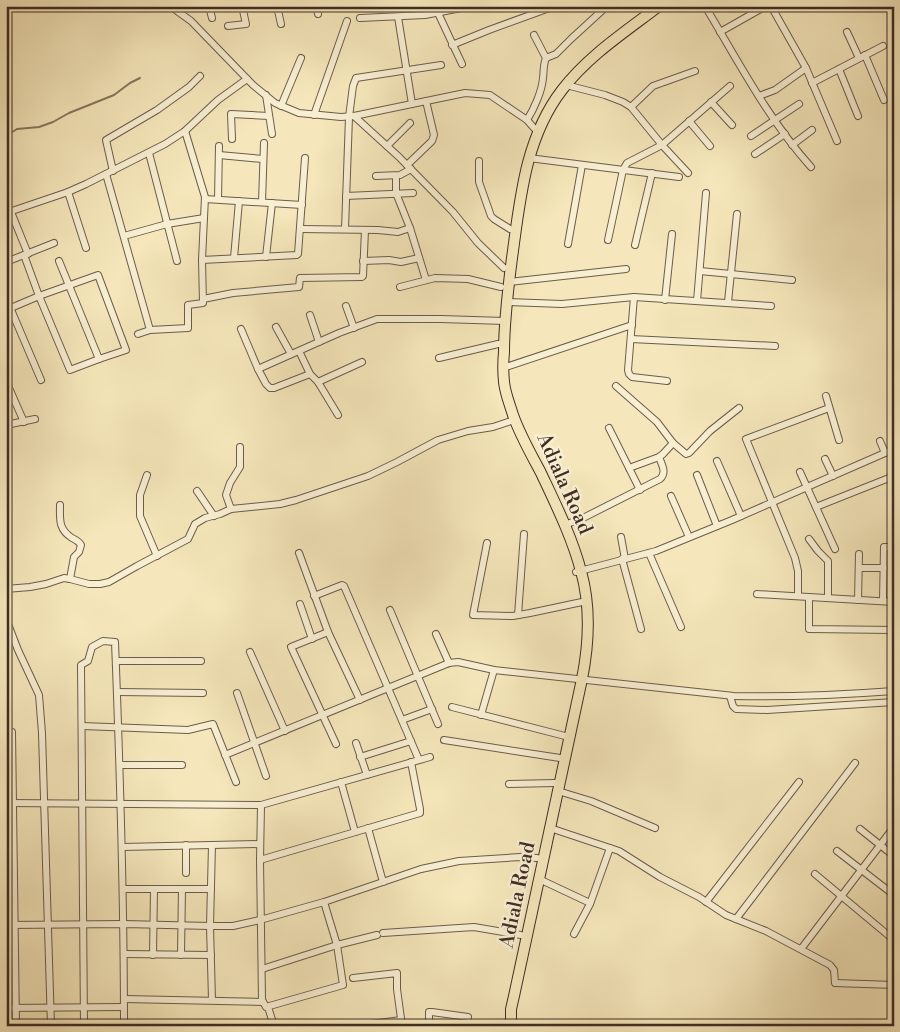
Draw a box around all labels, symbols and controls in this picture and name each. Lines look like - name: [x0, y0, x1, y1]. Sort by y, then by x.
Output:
- street label: Adiala Road: [530, 429, 598, 539]
- street label: Adiala Road: [494, 839, 542, 951]

